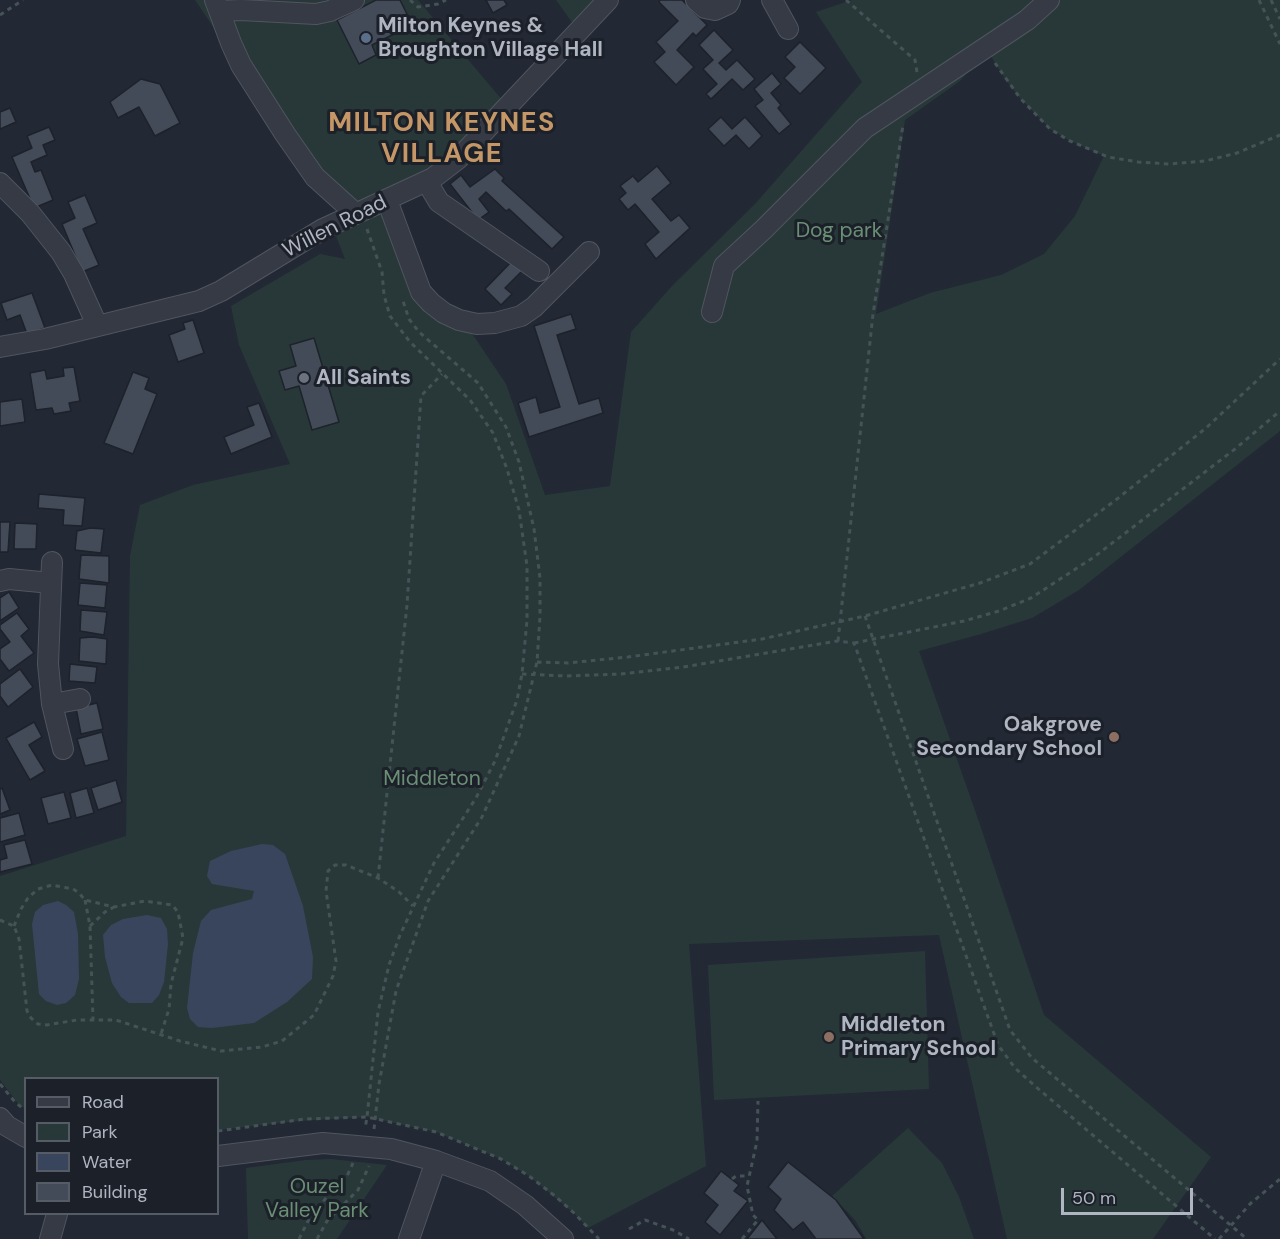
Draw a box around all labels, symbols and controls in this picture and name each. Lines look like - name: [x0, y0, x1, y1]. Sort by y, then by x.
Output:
- place label: Milton Keynes & Broughton Village Hall: [378, 13, 603, 63]
- marker: Milton Keynes & Broughton Village Hall: [359, 31, 373, 45]
- district label: MILTON KEYNES VILLAGE: [328, 108, 556, 171]
- street label: Willen Road: [279, 190, 391, 264]
- park label: Dog park: [796, 218, 882, 244]
- place label: All Saints: [316, 365, 411, 391]
- marker: All Saints: [297, 371, 311, 385]
- place label: Oakgrove Secondary School: [916, 712, 1102, 762]
- marker: Oakgrove Secondary School: [1107, 730, 1121, 744]
- park label: Middleton: [383, 766, 481, 792]
- place label: Middleton Primary School: [841, 1012, 996, 1062]
- marker: Middleton Primary School: [822, 1030, 836, 1044]
- legend: [24, 1077, 219, 1215]
- text: Road: [82, 1090, 124, 1114]
- text: Park: [82, 1120, 118, 1144]
- text: Water: [82, 1150, 132, 1174]
- park label: Ouzel Valley Park: [265, 1174, 369, 1224]
- scale bar: [1064, 1176, 1196, 1214]
- text: Building: [82, 1180, 147, 1204]
- text: 50 m: [1072, 1186, 1116, 1210]

